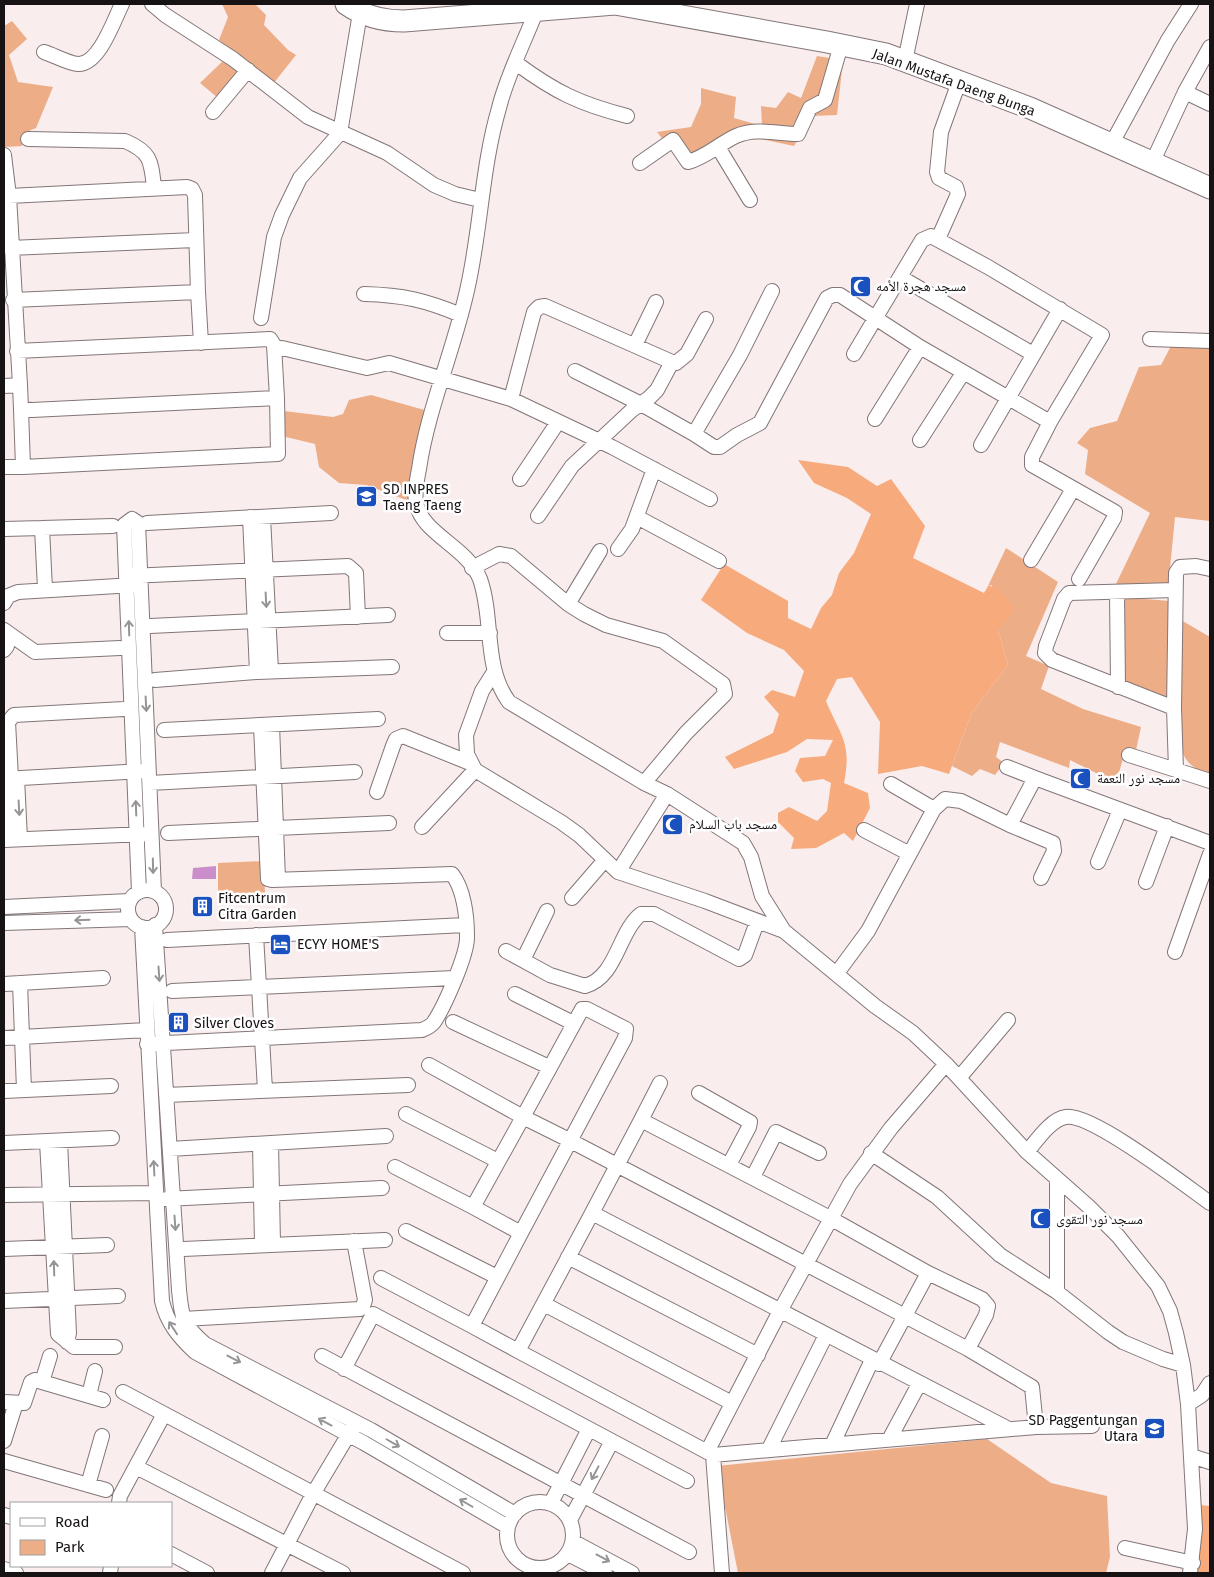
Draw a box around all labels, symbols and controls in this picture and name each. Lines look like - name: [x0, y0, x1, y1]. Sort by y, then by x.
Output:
- street label: Jalan Mustafa Daeng Bunga: [870, 45, 1038, 120]
- mosque icon: مسجد هجرة الأمه: [848, 274, 872, 298]
- place label: مسجد هجرة الأمه: [876, 278, 966, 295]
- place label: SD INPRES Taeng Taeng: [383, 481, 462, 514]
- school or university icon: SD INPRES Taeng Taeng: [355, 485, 379, 509]
- one-way arrow: [262, 592, 271, 608]
- one-way arrow: [124, 621, 133, 637]
- one-way arrow: [141, 696, 150, 712]
- mosque icon: مسجد نور النعمة: [1069, 766, 1093, 790]
- place label: مسجد نور النعمة: [1097, 770, 1180, 787]
- one-way arrow: [14, 800, 24, 816]
- one-way arrow: [132, 800, 141, 816]
- mosque icon: مسجد باب السلام: [661, 812, 685, 836]
- place label: مسجد باب السلام: [689, 816, 777, 834]
- one-way arrow: [148, 858, 158, 874]
- place label: Fitcentrum Citra Garden: [218, 890, 297, 923]
- building icon: Fitcentrum Citra Garden: [190, 894, 214, 918]
- one-way arrow: [74, 916, 90, 925]
- hotel icon: ECYY HOME'S: [269, 932, 293, 956]
- place label: ECYY HOME'S: [297, 936, 380, 953]
- one-way arrow: [154, 966, 164, 982]
- building icon: Silver Cloves: [166, 1011, 190, 1035]
- place label: Silver Cloves: [194, 1015, 274, 1032]
- one-way arrow: [150, 1160, 159, 1176]
- mosque icon: مسجد نور التقوى: [1028, 1207, 1052, 1231]
- place label: مسجد نور التقوى: [1056, 1211, 1143, 1228]
- one-way arrow: [170, 1215, 180, 1231]
- one-way arrow: [49, 1260, 59, 1276]
- one-way arrow: [168, 1321, 178, 1335]
- one-way arrow: [226, 1355, 241, 1364]
- place label: SD Paggentungan Utara: [1028, 1412, 1138, 1445]
- school or university icon: SD Paggentungan Utara: [1142, 1416, 1166, 1440]
- one-way arrow: [317, 1417, 332, 1427]
- one-way arrow: [386, 1438, 401, 1448]
- one-way arrow: [590, 1465, 599, 1480]
- one-way arrow: [459, 1497, 473, 1507]
- legend: [10, 1502, 172, 1567]
- text: Road: [55, 1513, 90, 1531]
- text: Park: [55, 1538, 85, 1556]
- one-way arrow: [595, 1554, 610, 1563]

